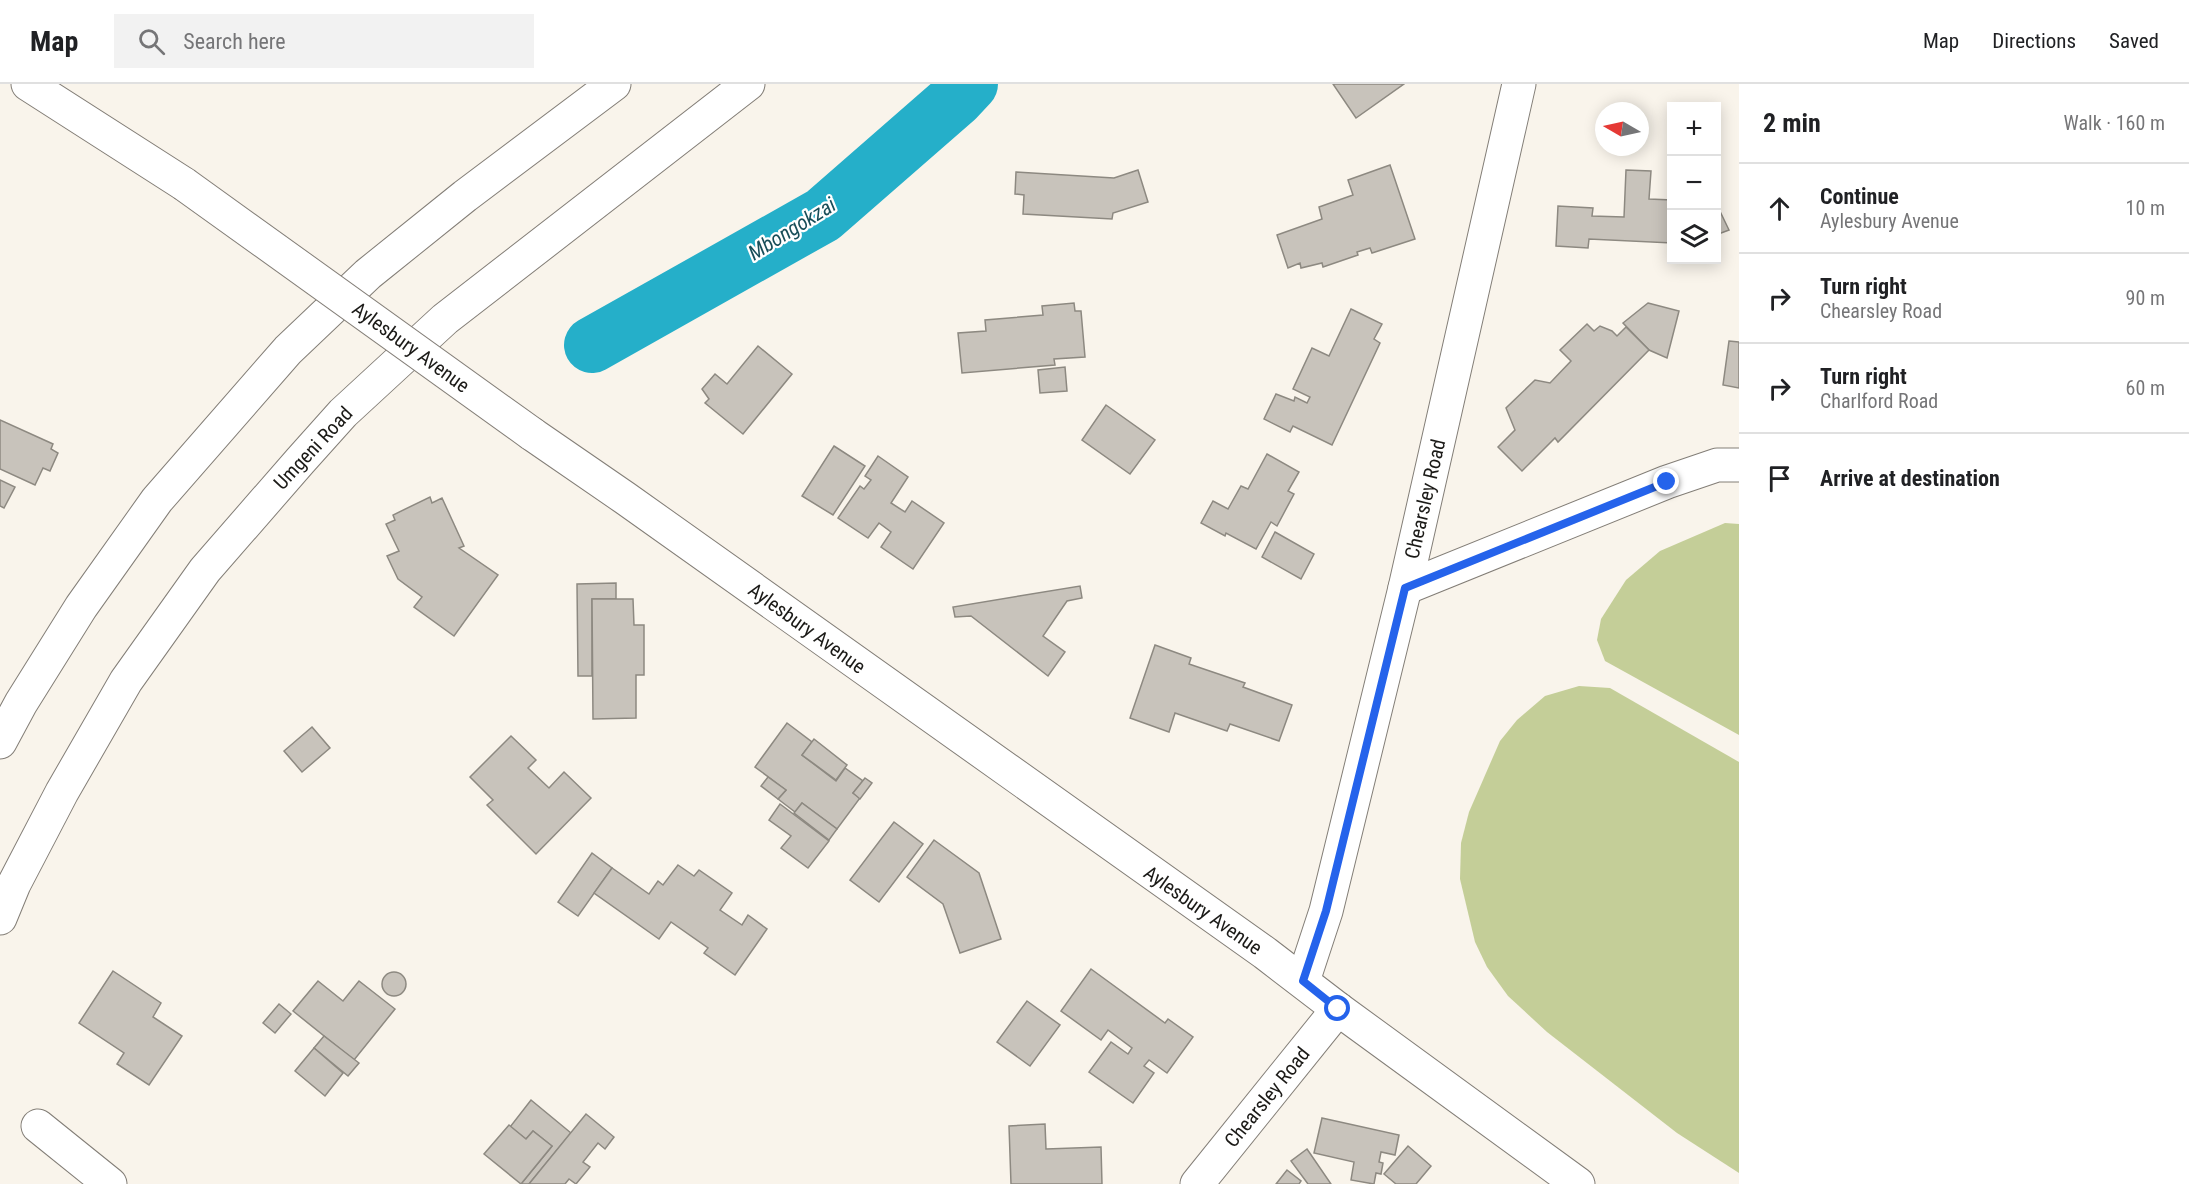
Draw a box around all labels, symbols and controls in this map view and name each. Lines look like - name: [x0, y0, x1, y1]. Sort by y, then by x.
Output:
- search box: [114, 14, 534, 68]
- text: Map: [30, 25, 78, 58]
- icon: search: [135, 25, 168, 58]
- text: Search here: [183, 29, 286, 54]
- text: Map: [1923, 29, 1959, 53]
- text: Directions: [1992, 29, 2076, 53]
- text: Saved: [2109, 29, 2159, 53]
- north arrow: [1595, 102, 1649, 156]
- map controls: [1667, 102, 1721, 264]
- button: +: [1667, 102, 1721, 156]
- text: 2 min: [1763, 108, 1821, 138]
- text: Walk · 160 m: [2064, 111, 2165, 135]
- button: −: [1667, 156, 1721, 210]
- text: Continue: [1820, 184, 1899, 209]
- icon: ahead: [1763, 192, 1796, 225]
- water label: Mbongokzai: [744, 193, 840, 265]
- text: 10 m: [2126, 196, 2165, 220]
- text: Aylesbury Avenue: [1820, 209, 1959, 233]
- button: layers: [1667, 210, 1721, 264]
- text: Turn right: [1820, 274, 1907, 299]
- icon: right: [1763, 282, 1796, 315]
- text: 90 m: [2126, 286, 2165, 310]
- street label: Aylesbury Avenue: [348, 297, 474, 397]
- text: Chearsley Road: [1820, 299, 1942, 323]
- text: Turn right: [1820, 364, 1907, 389]
- icon: right: [1763, 372, 1796, 405]
- text: 60 m: [2126, 376, 2165, 400]
- text: Charlford Road: [1820, 389, 1938, 413]
- street label: Umgeni Road: [269, 402, 357, 494]
- street label: Chearsley Road: [1400, 437, 1450, 561]
- icon: arrive: [1763, 462, 1796, 495]
- text: Arrive at destination: [1820, 466, 2000, 491]
- route end: [1653, 468, 1679, 494]
- street label: Aylesbury Avenue: [744, 578, 870, 678]
- street label: Aylesbury Avenue: [1139, 860, 1267, 960]
- route start: [1324, 995, 1350, 1021]
- street label: Chearsley Road: [1219, 1042, 1315, 1152]

